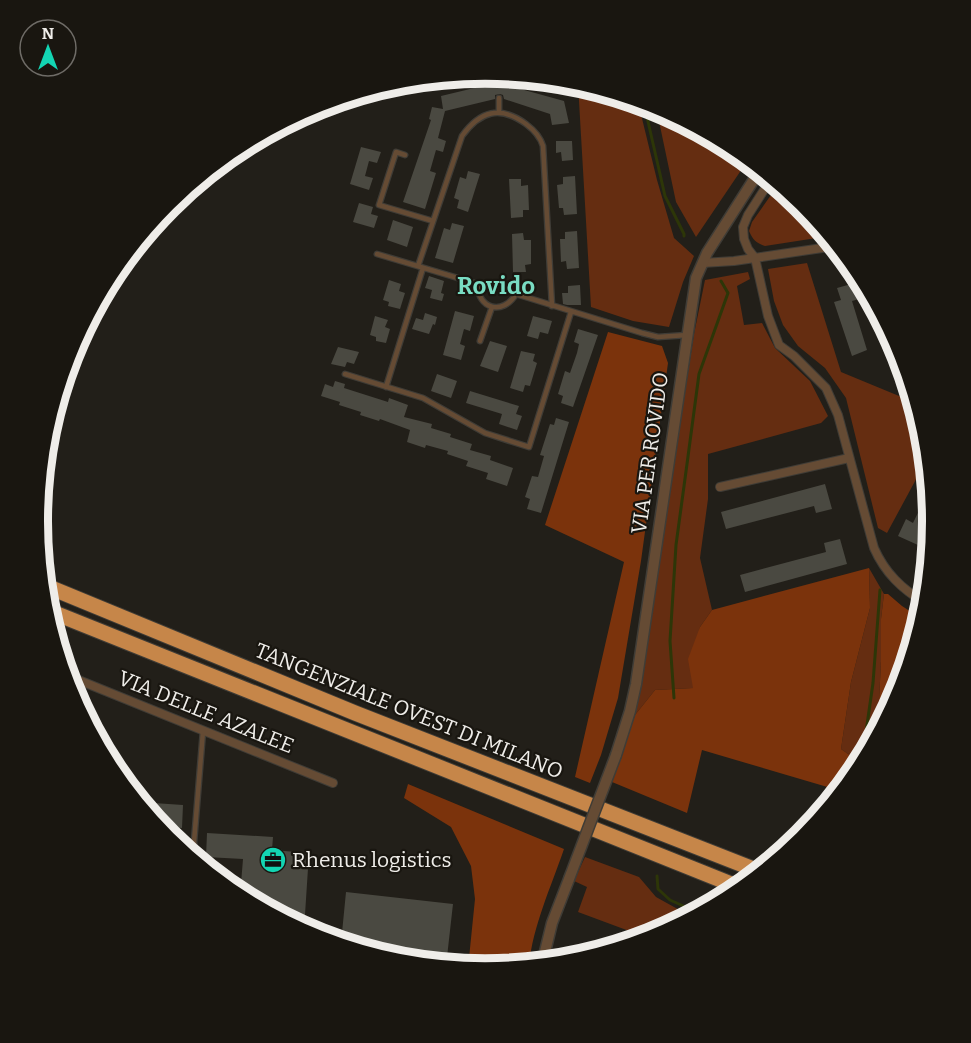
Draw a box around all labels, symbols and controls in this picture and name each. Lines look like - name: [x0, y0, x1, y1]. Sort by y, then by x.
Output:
- north arrow: [18, 18, 78, 78]
- text: N: [42, 24, 54, 43]
- district label: Rovido: [457, 272, 535, 300]
- street label: VIA PER ROVIDO: [626, 370, 674, 536]
- street label: TANGENZIALE OVEST DI MILANO: [251, 637, 567, 785]
- street label: VIA DELLE AZALEE: [114, 665, 298, 759]
- office icon: Rhenus logistics: [258, 845, 288, 875]
- place label: Rhenus logistics: [292, 847, 451, 873]

